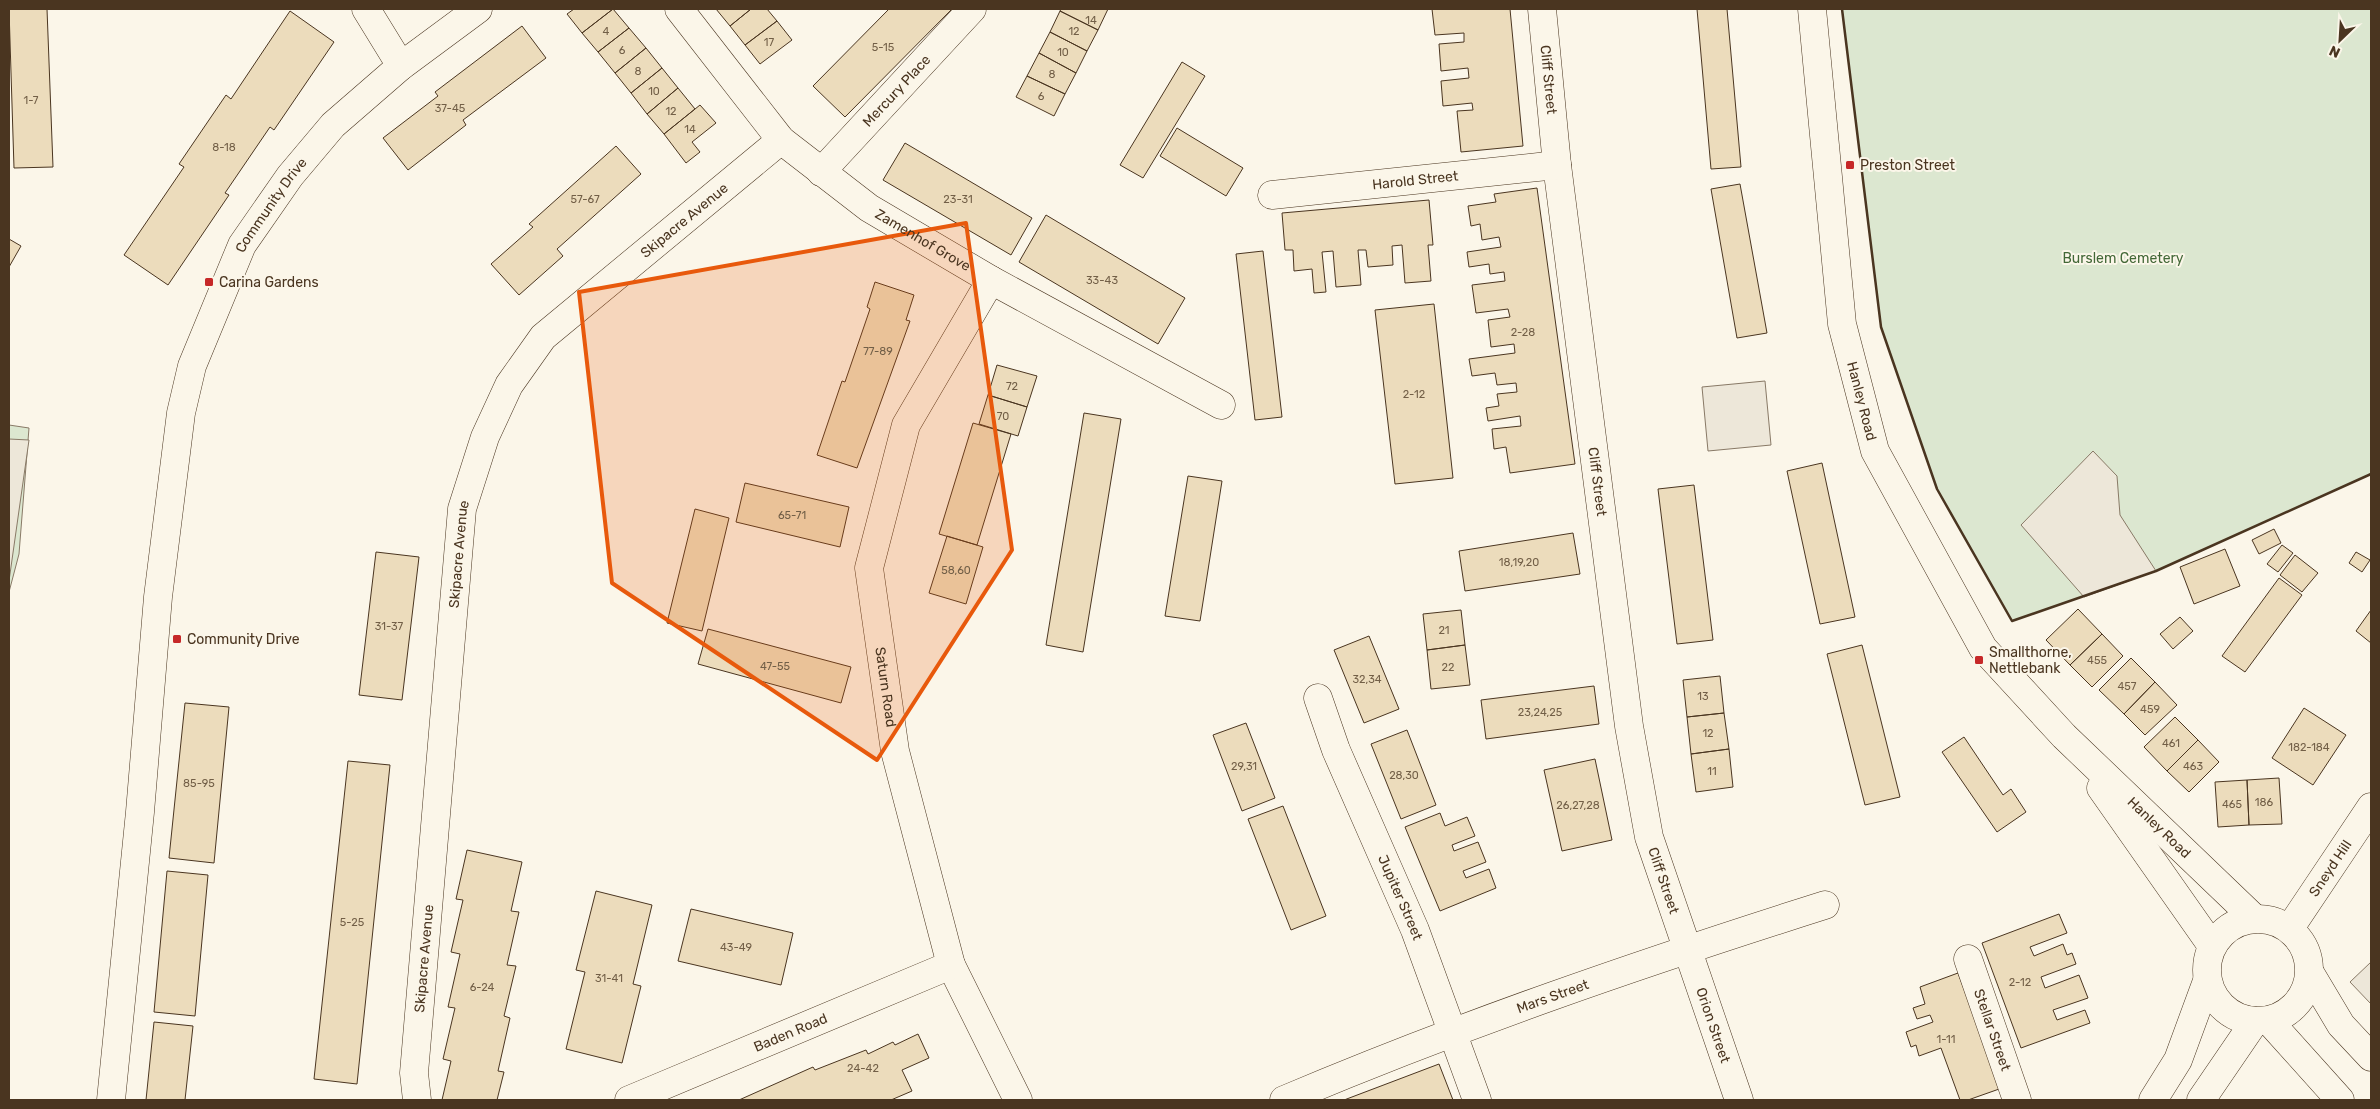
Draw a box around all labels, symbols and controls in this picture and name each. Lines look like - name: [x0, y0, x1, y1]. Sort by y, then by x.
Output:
- house number: 14: [1085, 14, 1097, 27]
- north arrow: [2315, 15, 2365, 65]
- house number: 4: [603, 25, 610, 38]
- house number: 12: [1068, 25, 1080, 38]
- house number: 17: [764, 36, 775, 49]
- house number: 5-15: [872, 41, 895, 54]
- text: N: [2327, 41, 2343, 61]
- house number: 6: [619, 44, 626, 57]
- street label: Cliff Street: [1537, 44, 1560, 116]
- house number: 10: [1057, 46, 1069, 59]
- street label: Mercury Place: [859, 51, 934, 130]
- house number: 8: [635, 65, 642, 78]
- house number: 8: [1049, 68, 1056, 81]
- house number: 10: [648, 85, 660, 98]
- house number: 6: [1038, 90, 1045, 103]
- house number: 1-7: [23, 94, 39, 107]
- house number: 37-45: [435, 102, 466, 115]
- house number: 12: [665, 105, 677, 118]
- house number: 14: [684, 123, 696, 136]
- house number: 8-18: [212, 141, 236, 154]
- street label: Community Drive: [232, 154, 311, 255]
- place label: Preston Street: [1860, 157, 1956, 174]
- marker: Preston Street: [1844, 159, 1856, 171]
- street label: Harold Street: [1371, 167, 1460, 193]
- street label: Skipacre Avenue: [637, 179, 732, 262]
- house number: 57-67: [570, 193, 600, 206]
- house number: 23-31: [943, 193, 973, 206]
- street label: Zamenhof Grove: [872, 206, 974, 275]
- park label: Burslem Cemetery: [2062, 250, 2184, 267]
- place label: Carina Gardens: [219, 274, 319, 291]
- house number: 33-43: [1086, 274, 1118, 287]
- marker: Carina Gardens: [203, 276, 215, 288]
- house number: 2-28: [1511, 326, 1535, 339]
- house number: 77-89: [863, 345, 893, 358]
- street label: Hanley Road: [1843, 360, 1880, 443]
- house number: 72: [1006, 380, 1018, 393]
- house number: 2-12: [1403, 388, 1425, 401]
- house number: 70: [997, 410, 1009, 423]
- street label: Cliff Street: [1584, 446, 1610, 518]
- street label: Skipacre Avenue: [446, 498, 473, 609]
- house number: 65-71: [778, 509, 806, 522]
- house number: 18,19,20: [1499, 556, 1539, 569]
- house number: 58,60: [941, 564, 971, 577]
- house number: 31-37: [375, 620, 404, 633]
- house number: 21: [1438, 624, 1450, 637]
- place label: Community Drive: [187, 631, 300, 648]
- marker: Community Drive: [171, 633, 183, 645]
- place label: Smallthorne, Nettlebank: [1989, 644, 2072, 677]
- street label: Saturn Road: [871, 646, 900, 728]
- marker: Smallthorne, Nettlebank: [1973, 654, 1985, 666]
- house number: 455: [2087, 654, 2107, 667]
- house number: 47-55: [760, 660, 791, 673]
- house number: 22: [1442, 661, 1454, 674]
- house number: 32,34: [1352, 673, 1382, 686]
- house number: 457: [2117, 680, 2137, 693]
- house number: 13: [1697, 690, 1709, 703]
- house number: 459: [2140, 703, 2160, 716]
- house number: 23,24,25: [1518, 706, 1563, 719]
- house number: 12: [1702, 727, 1714, 740]
- house number: 461: [2162, 737, 2180, 750]
- house number: 182-184: [2288, 741, 2330, 754]
- house number: 29,31: [1231, 760, 1257, 773]
- house number: 463: [2183, 760, 2203, 773]
- house number: 11: [1707, 765, 1717, 778]
- house number: 28,30: [1389, 769, 1419, 782]
- house number: 85-95: [183, 777, 215, 790]
- street label: Hanley Road: [2124, 794, 2194, 862]
- house number: 186: [2255, 796, 2274, 809]
- house number: 465: [2222, 798, 2242, 811]
- house number: 26,27,28: [1556, 799, 1600, 812]
- street label: Sneyd Hill: [2306, 837, 2355, 900]
- street label: Cliff Street: [1644, 845, 1683, 917]
- street label: Jupiter Street: [1374, 852, 1426, 943]
- street label: Skipacre Avenue: [411, 904, 437, 1013]
- house number: 5-25: [340, 916, 365, 929]
- house number: 43-49: [720, 941, 752, 954]
- house number: 31-41: [595, 972, 623, 985]
- street label: Mars Street: [1514, 976, 1591, 1017]
- house number: 2-12: [2009, 976, 2031, 989]
- house number: 6-24: [470, 981, 495, 994]
- street label: Orion Street: [1692, 985, 1734, 1066]
- street label: Stellar Street: [1970, 987, 2014, 1074]
- street label: Baden Road: [751, 1010, 830, 1056]
- house number: 1-11: [1936, 1033, 1956, 1046]
- house number: 24-42: [847, 1062, 879, 1075]

